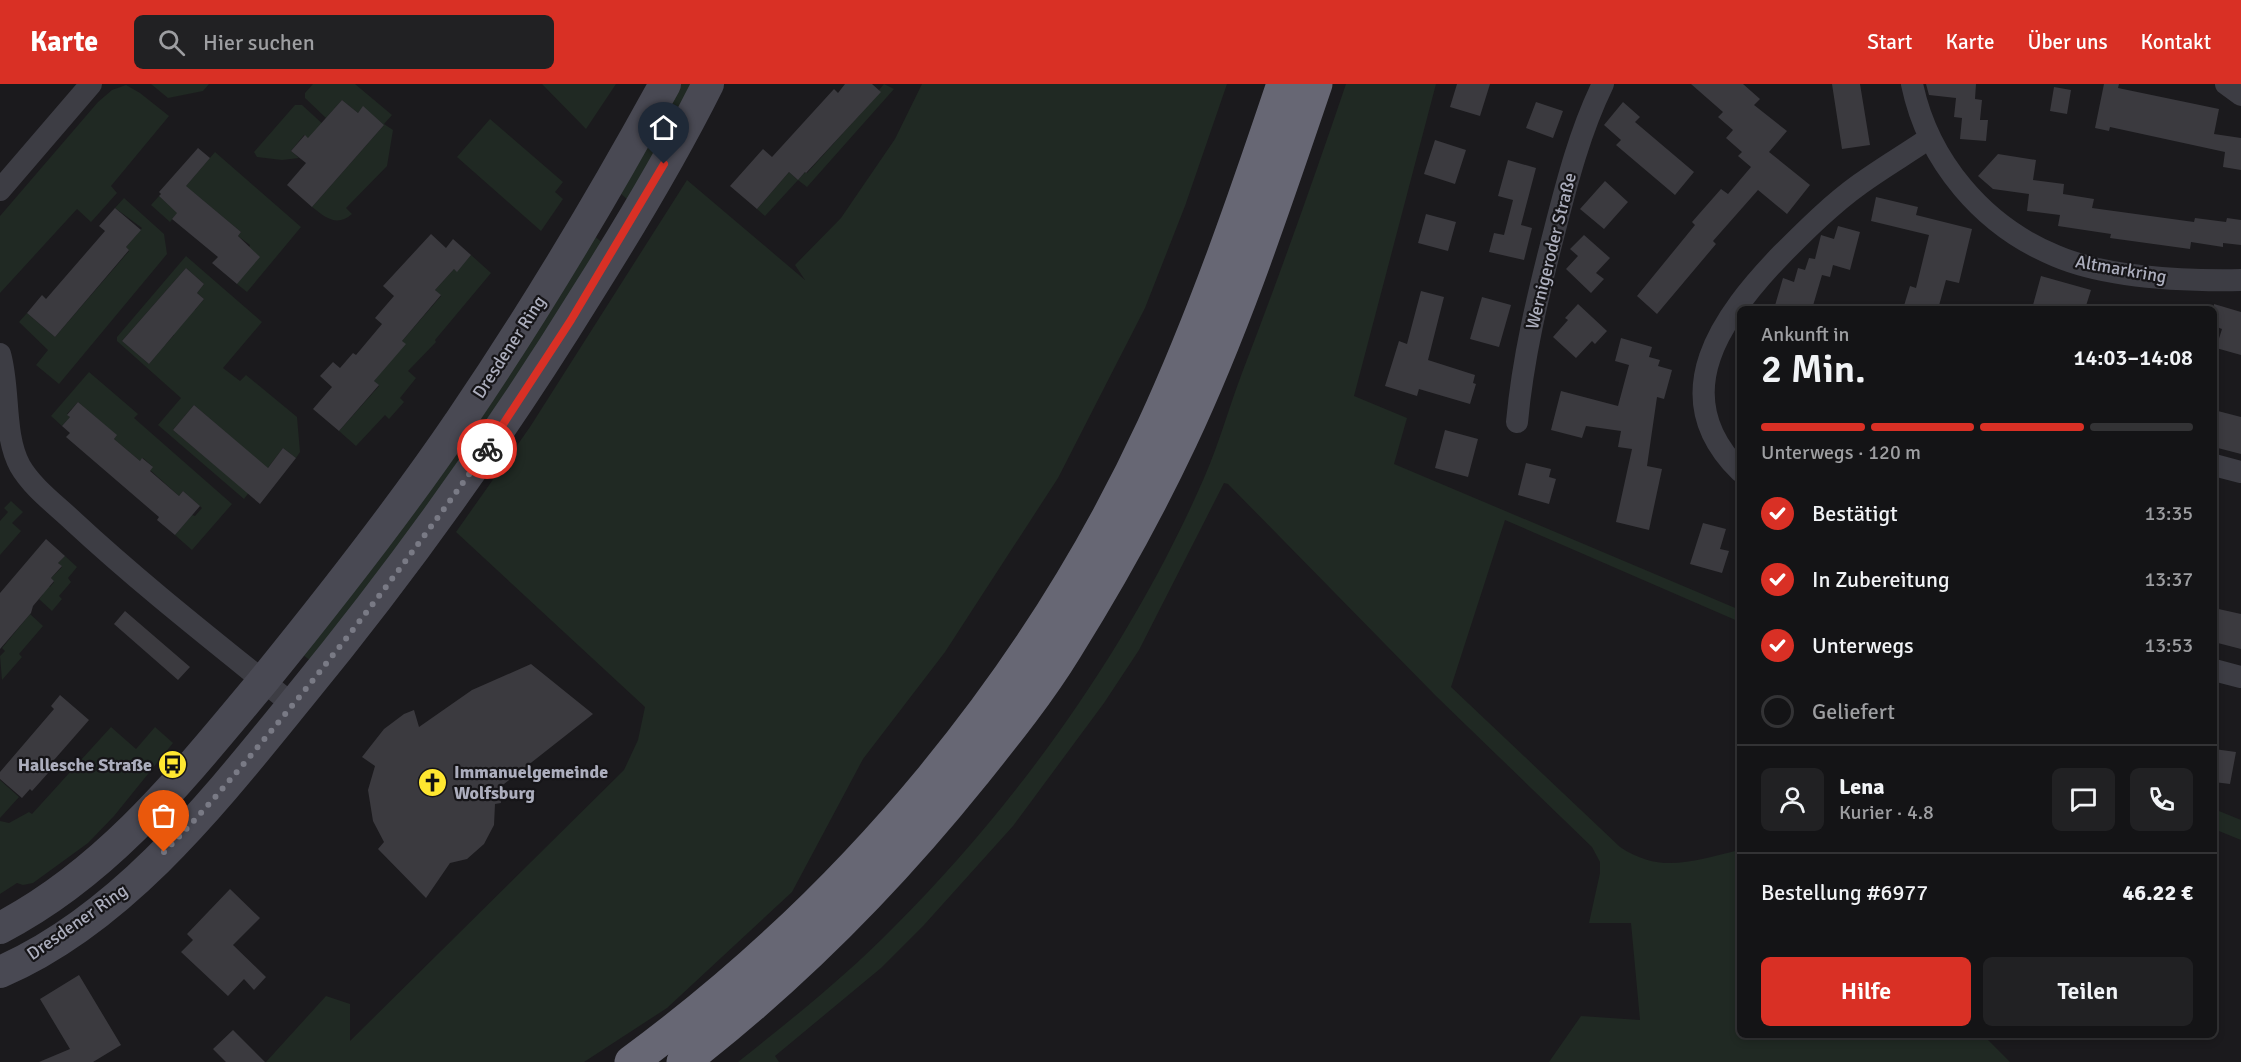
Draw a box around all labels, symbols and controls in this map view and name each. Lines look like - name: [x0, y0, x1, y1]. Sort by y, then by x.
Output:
- search box: [134, 15, 554, 69]
- text: Karte: [30, 25, 98, 59]
- icon: search: [155, 26, 188, 59]
- text: Hier suchen: [203, 29, 315, 56]
- text: Start: [1867, 29, 1912, 55]
- text: Karte: [1945, 29, 1994, 55]
- text: Über uns: [2027, 29, 2108, 55]
- text: Kontakt: [2141, 29, 2211, 55]
- pin: [638, 102, 689, 164]
- icon: home: [647, 111, 680, 144]
- street label: Wernigeroder Straße: [1521, 171, 1581, 331]
- street label: Altmarkring: [2074, 250, 2168, 288]
- street label: Dresdener Ring: [468, 292, 550, 402]
- text: Ankunft in: [1761, 322, 1849, 347]
- text: 14:03–14:08: [2074, 344, 2193, 371]
- text: 2 Min.: [1761, 345, 1866, 393]
- courier: [457, 419, 517, 479]
- icon: bike: [471, 433, 504, 466]
- text: Unterwegs · 120 m: [1761, 440, 1921, 465]
- icon: check: [1761, 497, 1794, 530]
- text: Bestätigt: [1812, 500, 1898, 527]
- text: 13:35: [2144, 501, 2193, 526]
- icon: check: [1761, 563, 1794, 596]
- text: In Zubereitung: [1812, 566, 1950, 593]
- text: 13:37: [2144, 567, 2193, 592]
- icon: check: [1761, 629, 1794, 662]
- text: Unterwegs: [1812, 632, 1914, 659]
- text: 13:53: [2144, 633, 2193, 658]
- text: Geliefert: [1812, 698, 1895, 725]
- bus stop icon: Hallesche Straße: [157, 749, 189, 781]
- place label: Hallesche Straße: [18, 754, 152, 776]
- place label: Immanuelgemeinde Wolfsburg: [454, 761, 608, 804]
- church icon: Immanuelgemeinde Wolfsburg: [417, 766, 449, 798]
- button: person: [1761, 768, 1824, 831]
- button: chat: [2052, 768, 2115, 831]
- button: phone: [2130, 768, 2193, 831]
- text: Lena: [1839, 773, 1885, 800]
- pin: [138, 790, 189, 852]
- icon: bag: [147, 799, 180, 832]
- text: Kurier · 4.8: [1839, 800, 1934, 825]
- street label: Dresdener Ring: [22, 879, 132, 965]
- text: Bestellung #6977: [1761, 879, 1928, 906]
- text: 46.22 €: [2122, 879, 2193, 906]
- button: Hilfe: [1761, 957, 1971, 1026]
- button: Teilen: [1983, 957, 2193, 1026]

